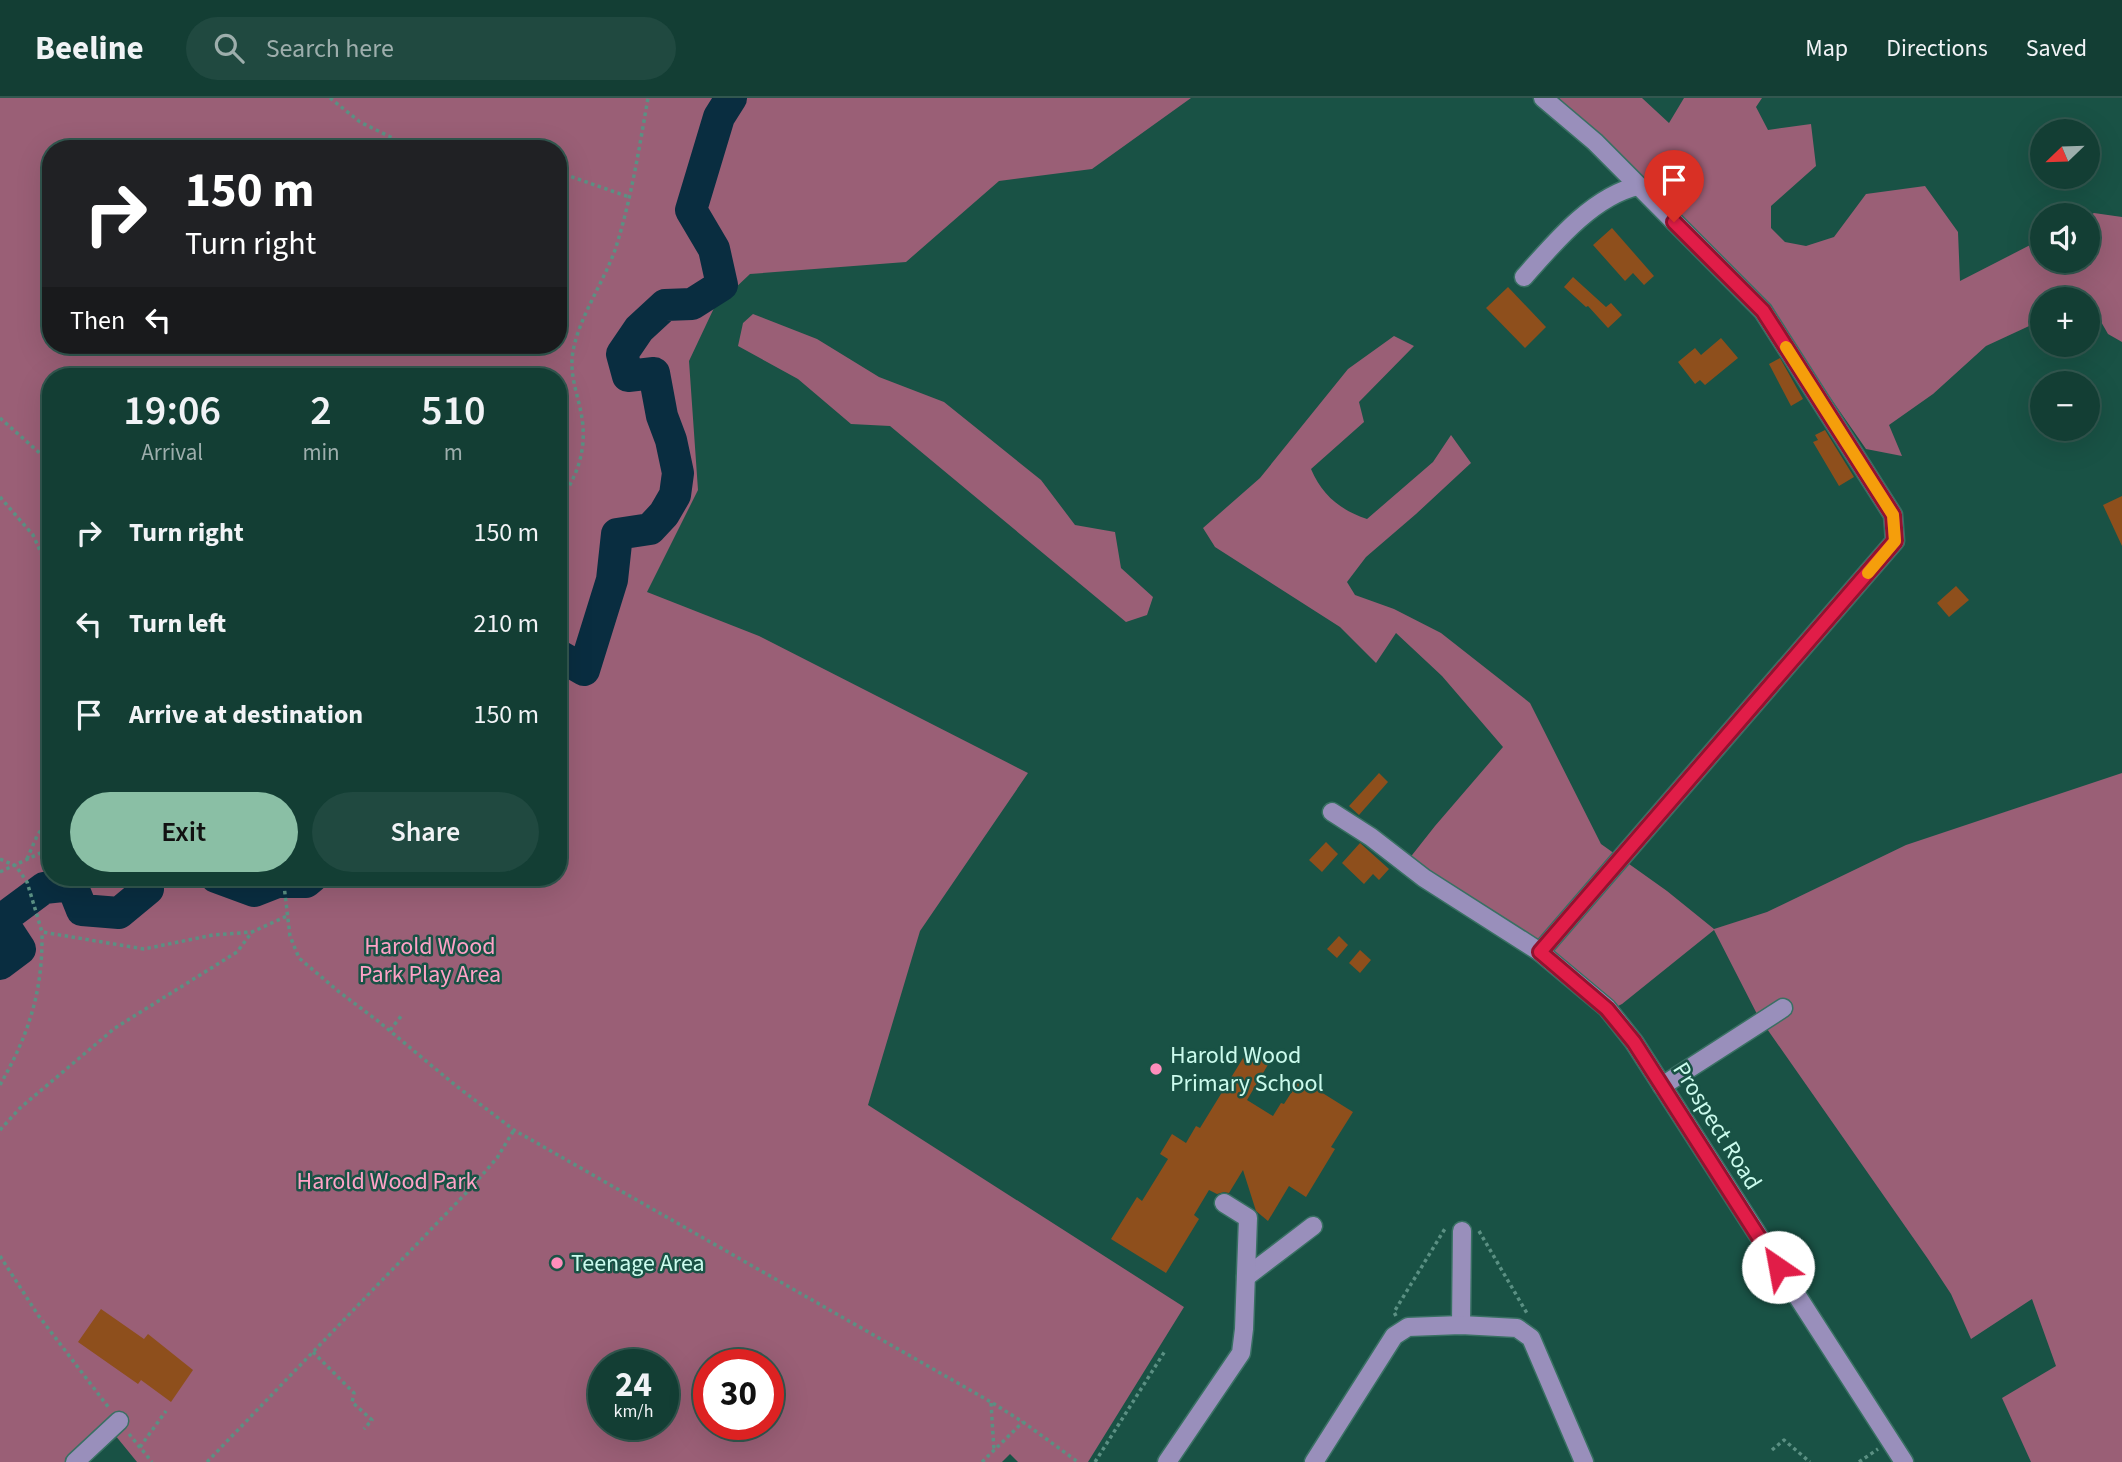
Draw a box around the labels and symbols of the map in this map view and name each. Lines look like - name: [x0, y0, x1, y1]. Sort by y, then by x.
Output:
- north arrow: [2030, 119, 2100, 189]
- pin: [1644, 150, 1704, 222]
- park label: Harold Wood Park Play Area: [359, 929, 501, 992]
- place label: Harold Wood Primary School: [1170, 1038, 1324, 1101]
- street label: Prospect Road: [1664, 1055, 1770, 1197]
- marker: Harold Wood Primary School: [1148, 1061, 1164, 1077]
- park label: Harold Wood Park: [297, 1164, 478, 1199]
- position arrow: [1741, 1230, 1815, 1304]
- place label: Teenage Area: [571, 1246, 705, 1281]
- marker: Teenage Area: [549, 1255, 565, 1271]
- speed limit sign: 30: [693, 1349, 784, 1440]

